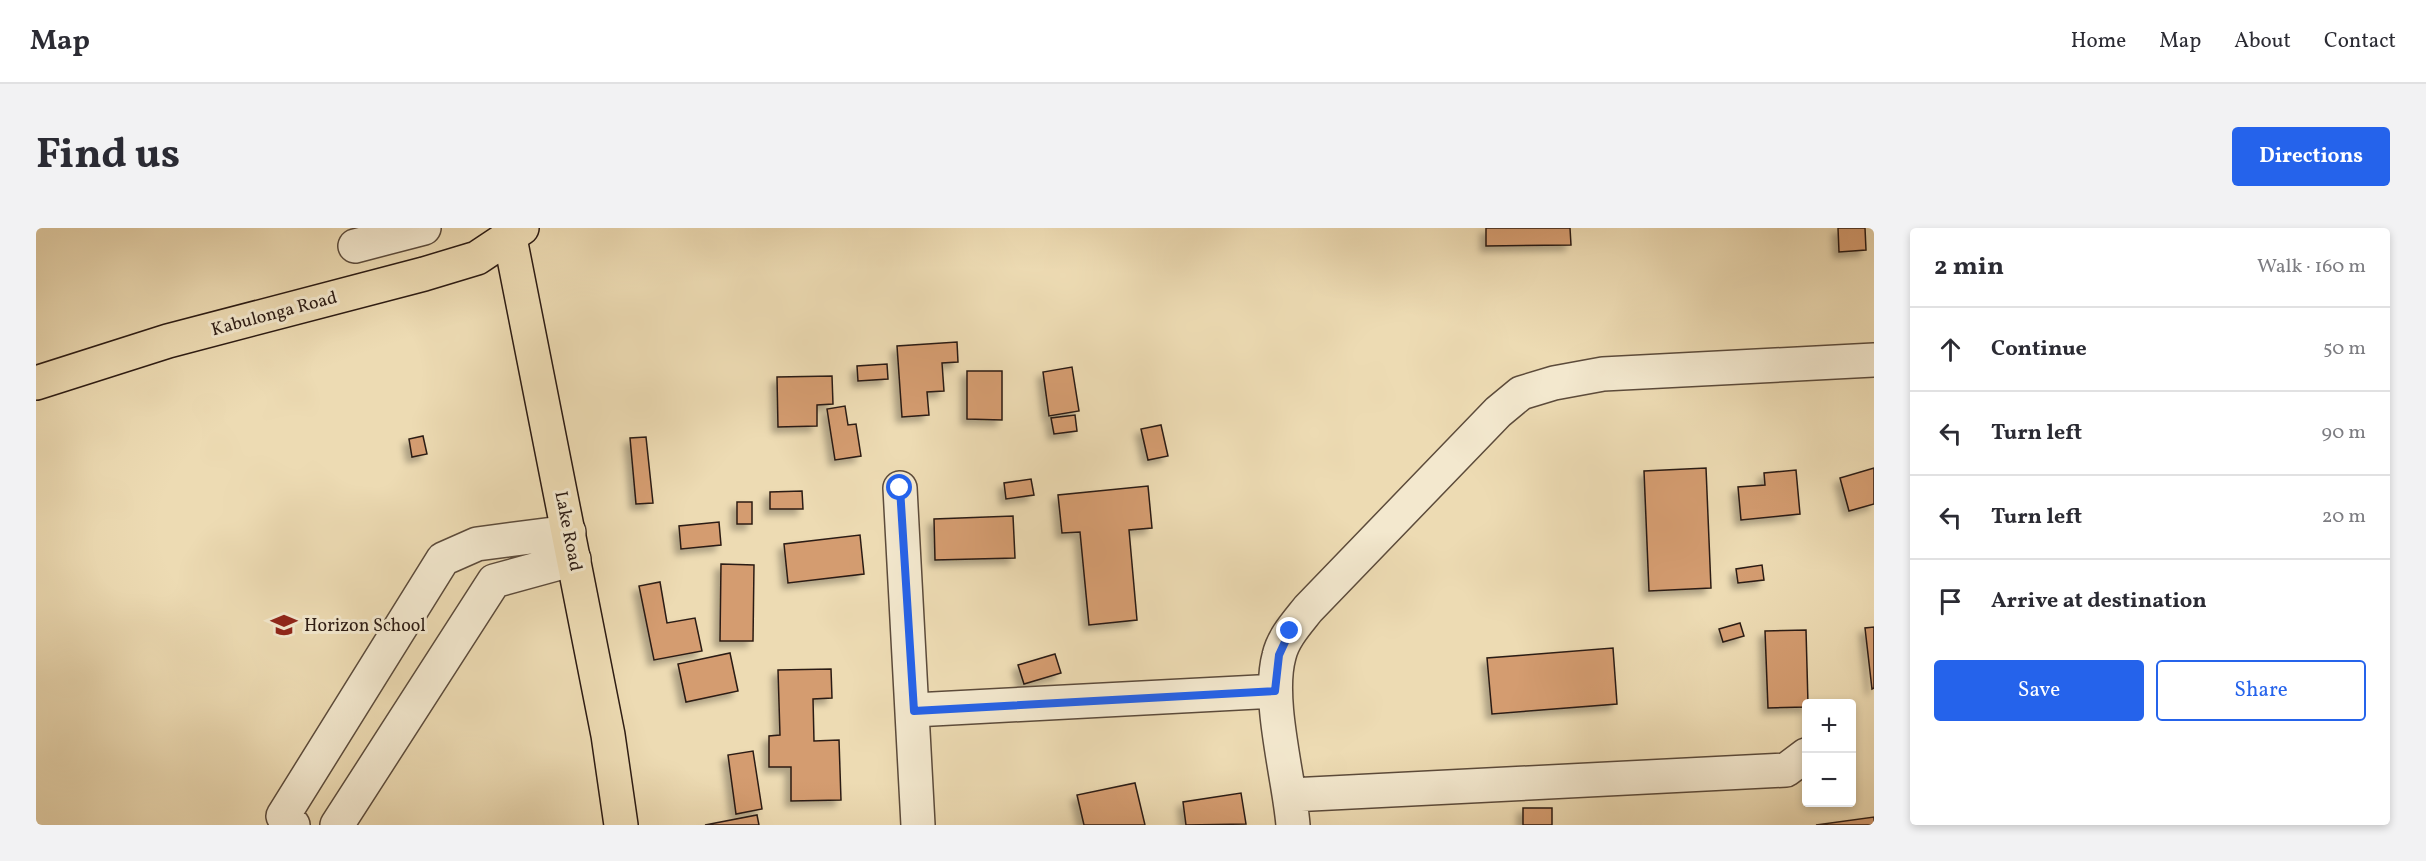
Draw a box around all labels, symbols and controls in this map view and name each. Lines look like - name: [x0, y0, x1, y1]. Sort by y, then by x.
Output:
- text: Map: [30, 22, 90, 61]
- text: Home: [2071, 27, 2126, 56]
- text: Map: [2159, 27, 2201, 56]
- text: About: [2234, 27, 2291, 56]
- text: Contact: [2324, 27, 2396, 56]
- text: Find us: [36, 127, 180, 186]
- button: Directions: [2232, 127, 2390, 186]
- text: 2 min: [1934, 249, 2004, 285]
- text: Walk · 160 m: [2257, 253, 2366, 281]
- street label: Kabulonga Road: [209, 286, 340, 343]
- icon: ahead: [1934, 333, 1967, 366]
- text: Continue: [1991, 334, 2087, 365]
- text: 50 m: [2323, 335, 2366, 363]
- icon: left: [1934, 417, 1967, 450]
- text: Turn left: [1991, 418, 2082, 449]
- text: 90 m: [2322, 419, 2366, 447]
- route start: [886, 474, 912, 500]
- street label: Lake Road: [547, 489, 588, 574]
- icon: left: [1934, 501, 1967, 534]
- text: Turn left: [1991, 502, 2082, 533]
- text: 20 m: [2322, 503, 2366, 531]
- icon: arrive: [1934, 585, 1967, 618]
- text: Arrive at destination: [1991, 586, 2207, 617]
- school or university icon: Horizon School: [269, 610, 299, 640]
- place label: Horizon School: [304, 614, 426, 639]
- route end: [1276, 617, 1302, 643]
- button: Save: [1934, 660, 2144, 721]
- button: Share: [2156, 660, 2366, 721]
- map controls: [1802, 699, 1856, 807]
- button: +: [1802, 699, 1856, 753]
- button: −: [1802, 753, 1856, 807]

